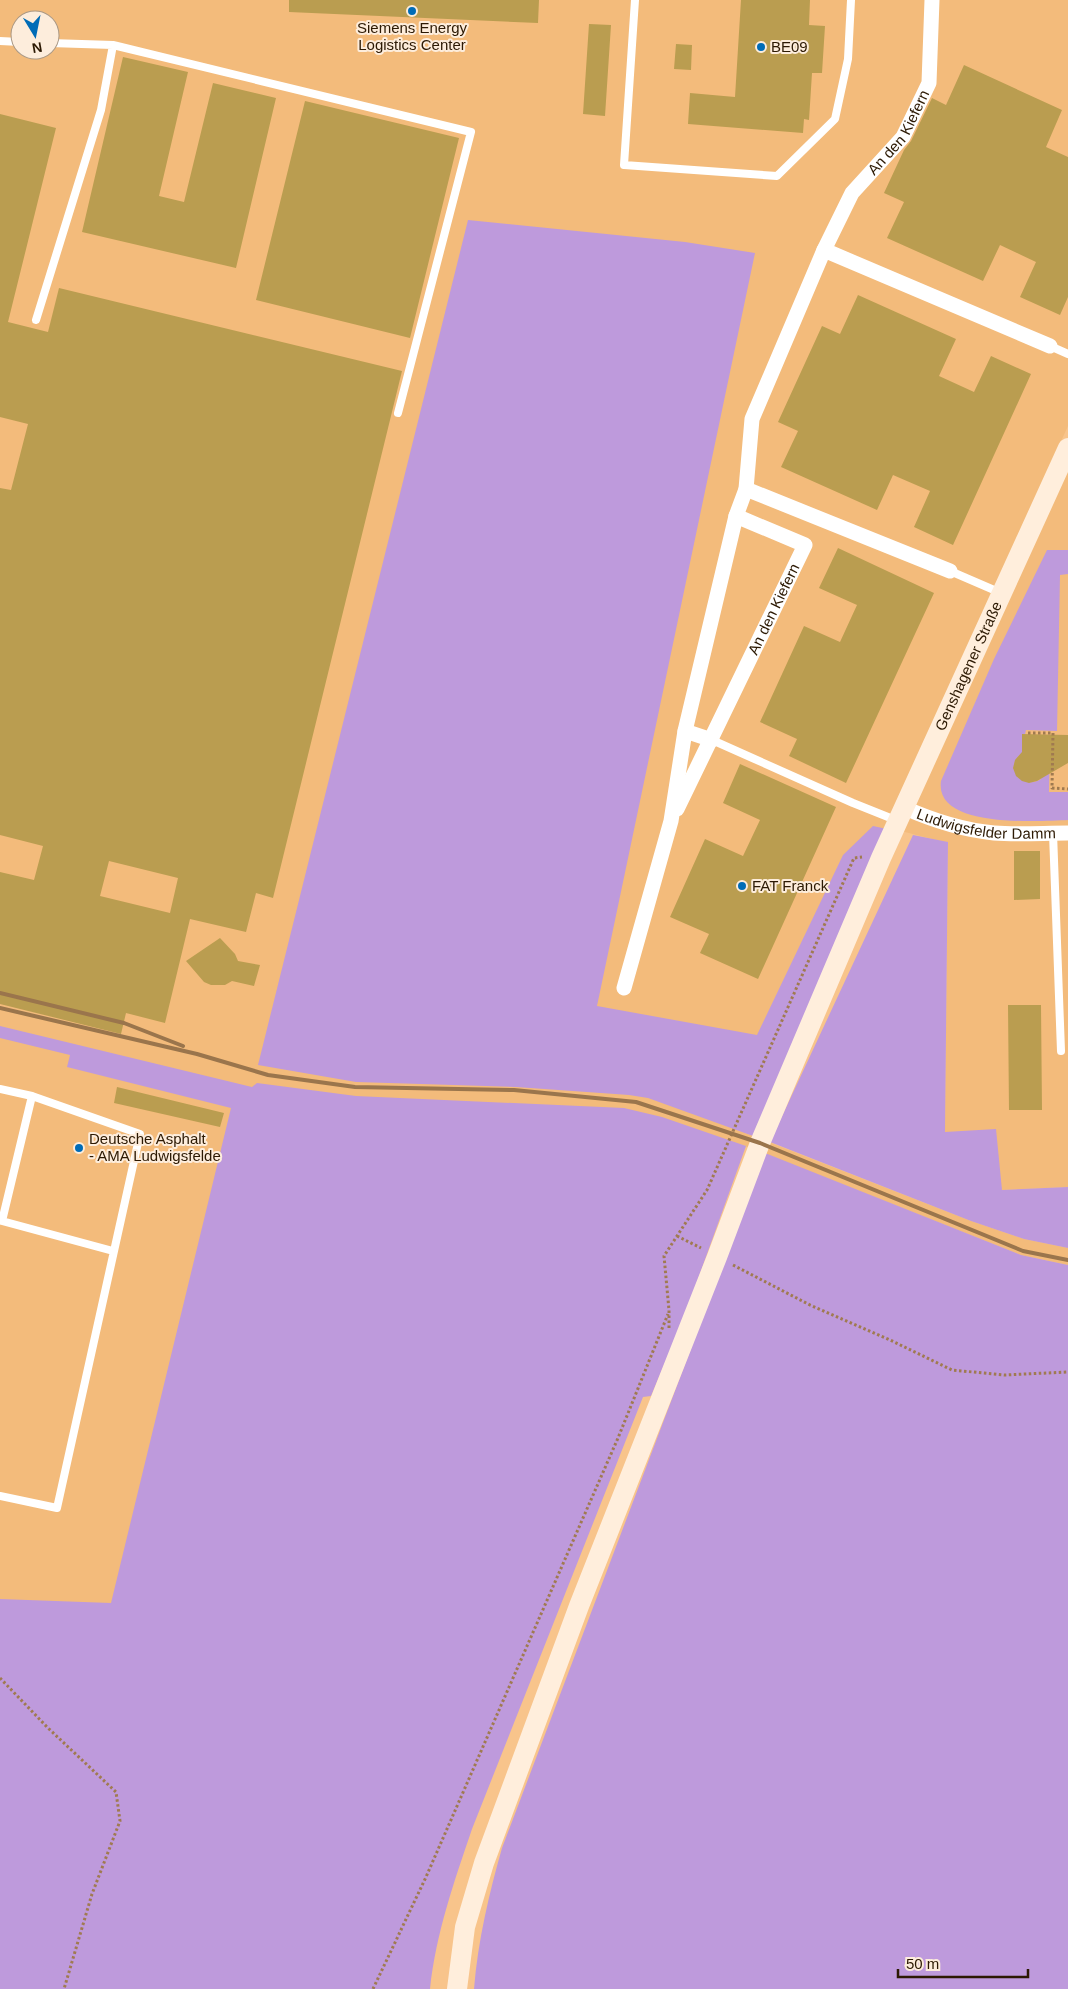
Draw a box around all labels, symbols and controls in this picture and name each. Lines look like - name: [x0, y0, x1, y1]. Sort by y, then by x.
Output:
- marker: Siemens Energy Logistics Center: [406, 5, 418, 17]
- north arrow: [10, 10, 60, 60]
- place label: Siemens Energy Logistics Center: [357, 19, 468, 53]
- place label: BE09: [771, 38, 808, 55]
- text: N: [31, 39, 44, 57]
- marker: BE09: [755, 41, 767, 53]
- street label: An den Kiefern: [864, 87, 932, 178]
- street label: An den Kiefern: [744, 561, 803, 657]
- street label: Genshagener Straße: [931, 599, 1005, 733]
- street label: Ludwigsfelder Damm: [914, 805, 1056, 842]
- place label: FAT Franck: [752, 877, 829, 894]
- marker: FAT Franck: [736, 880, 748, 892]
- place label: Deutsche Asphalt - AMA Ludwigsfelde: [89, 1130, 221, 1164]
- marker: Deutsche Asphalt - AMA Ludwigsfelde: [73, 1142, 85, 1154]
- scale bar: [898, 1946, 1028, 1978]
- text: 50 m: [906, 1955, 939, 1972]

